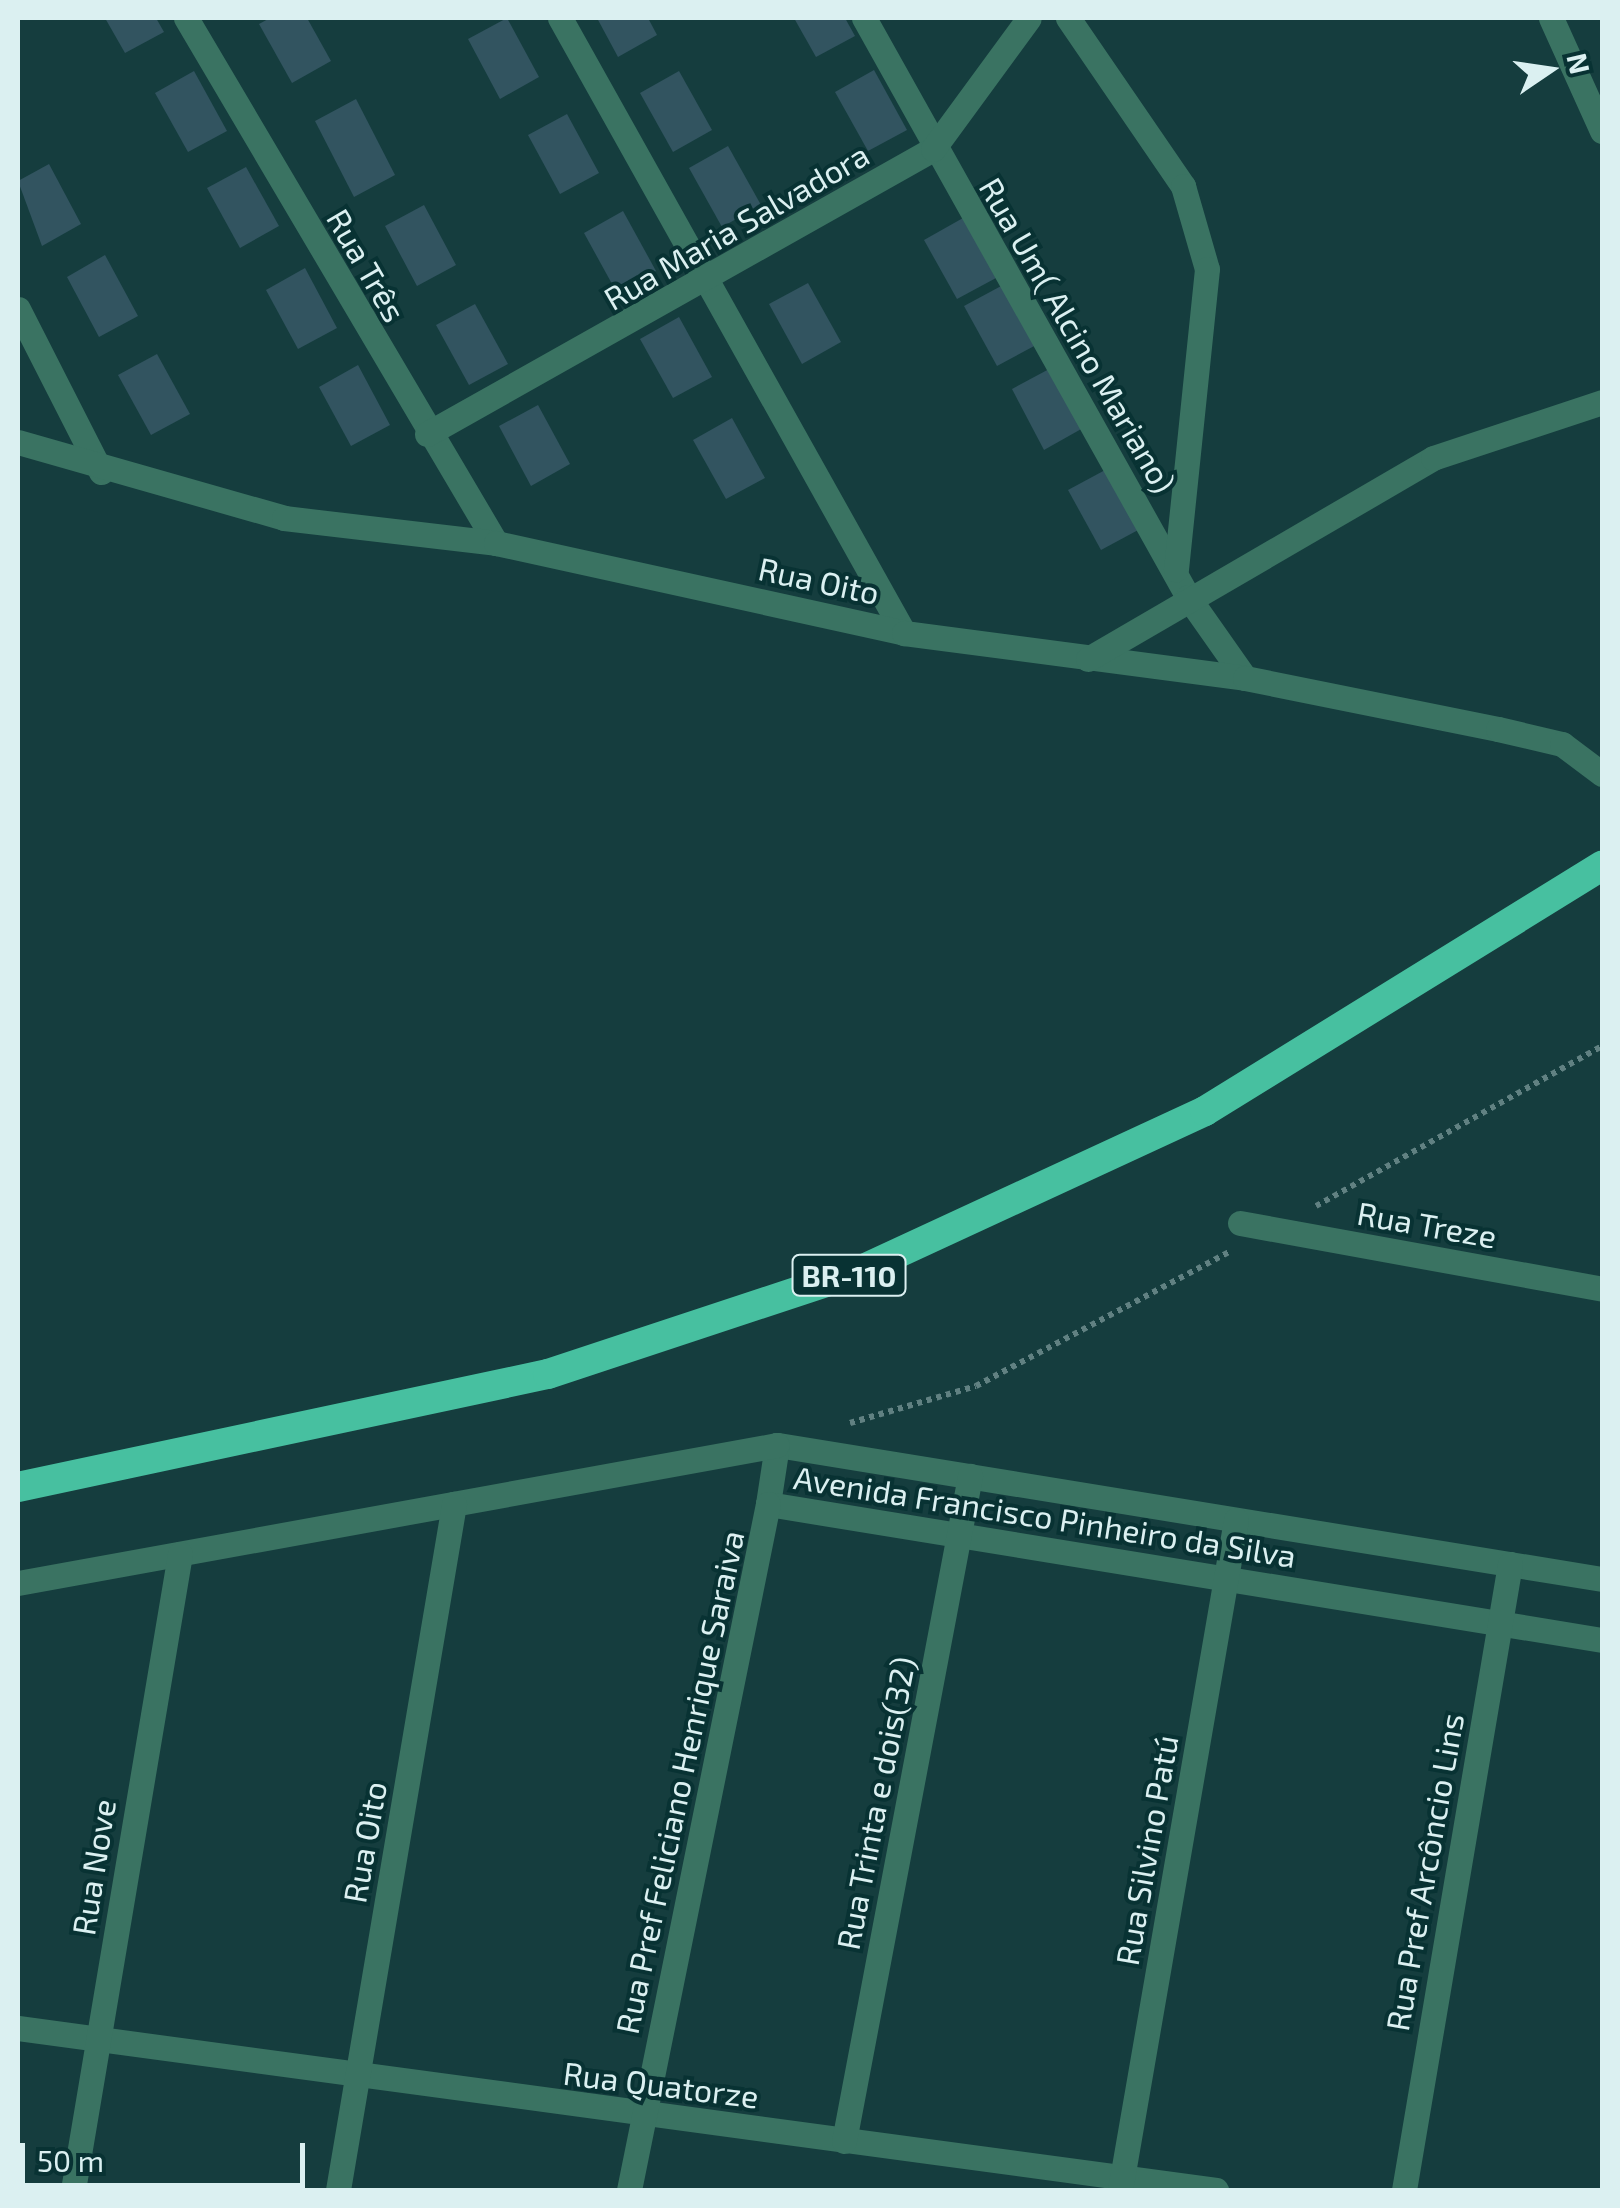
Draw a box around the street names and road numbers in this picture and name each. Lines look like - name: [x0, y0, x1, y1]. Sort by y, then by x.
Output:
- street label: Rua Maria Salvadora: [597, 135, 875, 317]
- street label: Rua Um( Alcino Mariano): [972, 170, 1184, 500]
- street label: Rua Três: [319, 202, 415, 328]
- street label: Rua Oito: [755, 548, 883, 612]
- street label: Rua Treze: [1354, 1193, 1500, 1255]
- road number: BR-110: [792, 1250, 906, 1300]
- street label: Avenida Francisco Pinheiro da Silva: [791, 1457, 1299, 1575]
- street label: Rua Pref Feliciano Henrique Saraiva: [607, 1527, 751, 2037]
- street label: Rua Trinta e dois(32): [828, 1653, 922, 1953]
- street label: Rua Pref Arcôncio Lins: [1377, 1710, 1471, 2034]
- street label: Rua Silvino Patú: [1107, 1732, 1185, 1968]
- street label: Rua Oito: [334, 1778, 394, 1906]
- street label: Rua Nove: [63, 1796, 123, 1938]
- street label: Rua Quatorze: [561, 2053, 761, 2115]

